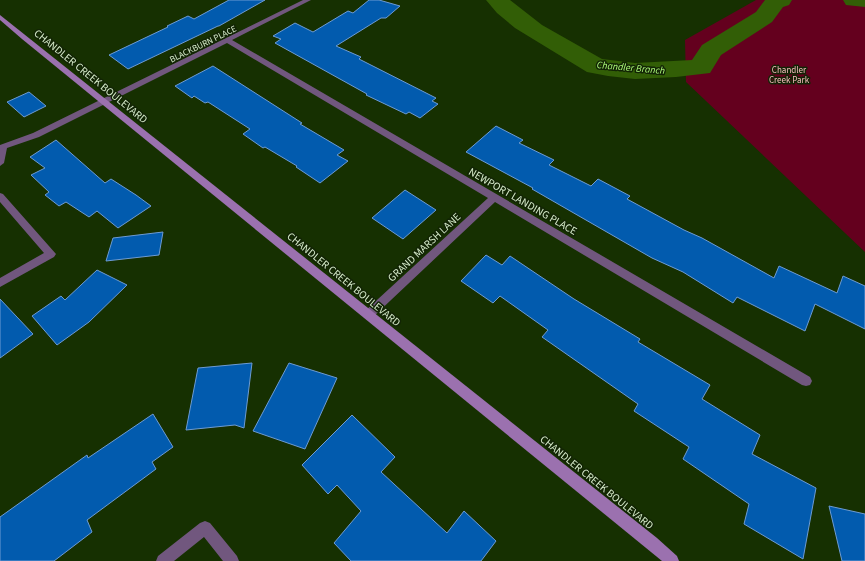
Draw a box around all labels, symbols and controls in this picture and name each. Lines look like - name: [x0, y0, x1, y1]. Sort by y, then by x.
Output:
- street label: BLACKBURN PLACE: [168, 23, 239, 66]
- street label: CHANDLER CREEK BOULEVARD: [31, 26, 151, 127]
- water label: Chandler Branch: [596, 58, 666, 78]
- park label: Chandler Creek Park: [769, 64, 810, 87]
- street label: NEWPORT LANDING PLACE: [466, 164, 580, 239]
- street label: GRAND MARSH LANE: [385, 209, 464, 285]
- street label: CHANDLER CREEK BOULEVARD: [284, 229, 404, 330]
- street label: CHANDLER CREEK BOULEVARD: [537, 432, 657, 533]

